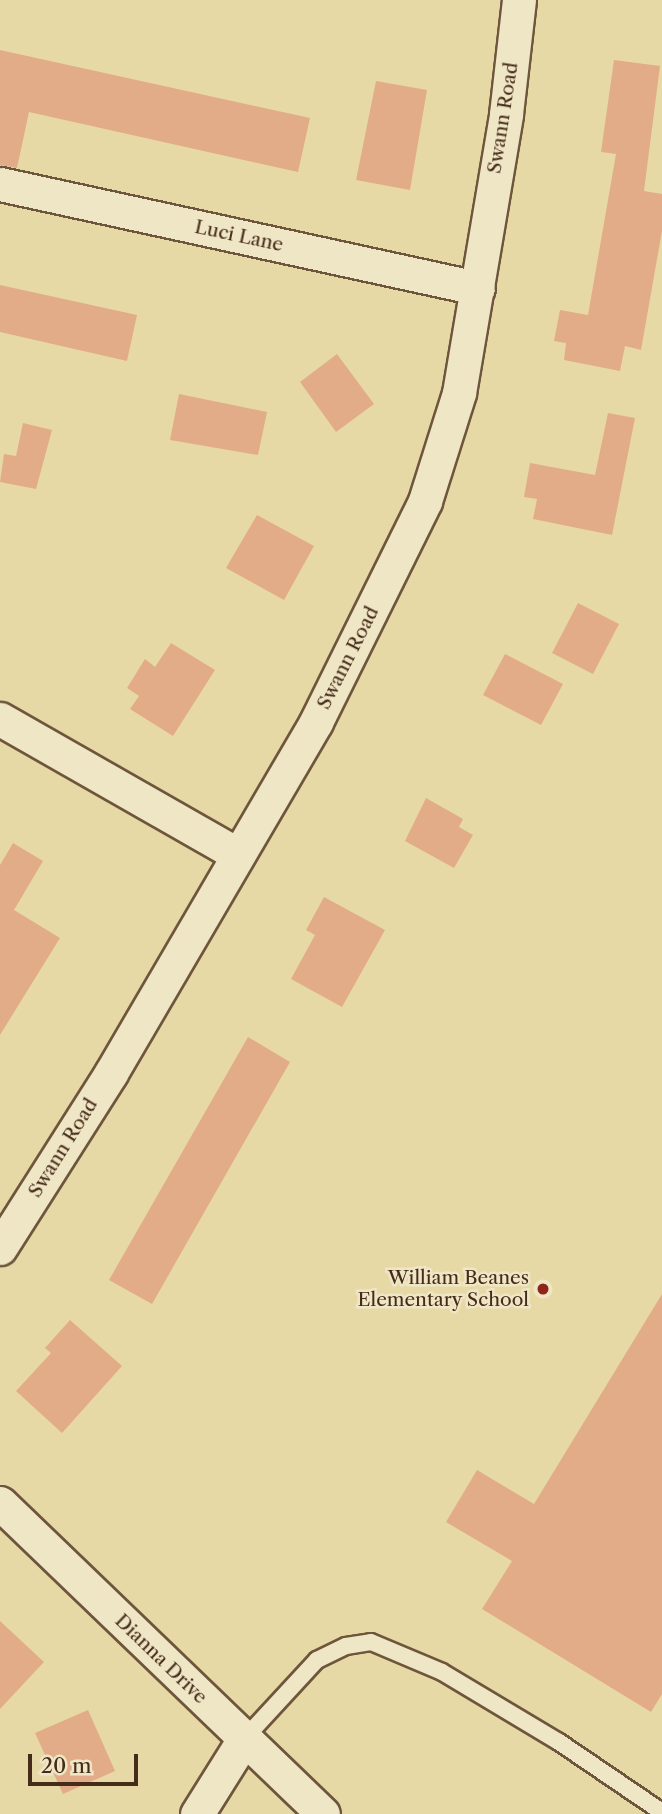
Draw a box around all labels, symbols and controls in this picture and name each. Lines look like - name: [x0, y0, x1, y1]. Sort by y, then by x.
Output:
- street label: Swann Road: [483, 61, 523, 175]
- street label: Luci Lane: [193, 215, 285, 257]
- street label: Swann Road: [312, 603, 384, 713]
- street label: Swann Road: [24, 1094, 102, 1202]
- place label: William Beanes Elementary School: [357, 1267, 529, 1311]
- marker: William Beanes Elementary School: [535, 1281, 551, 1297]
- street label: Dianna Drive: [110, 1609, 212, 1709]
- scale bar: [32, 1741, 142, 1785]
- text: 20 m: [41, 1753, 92, 1778]

